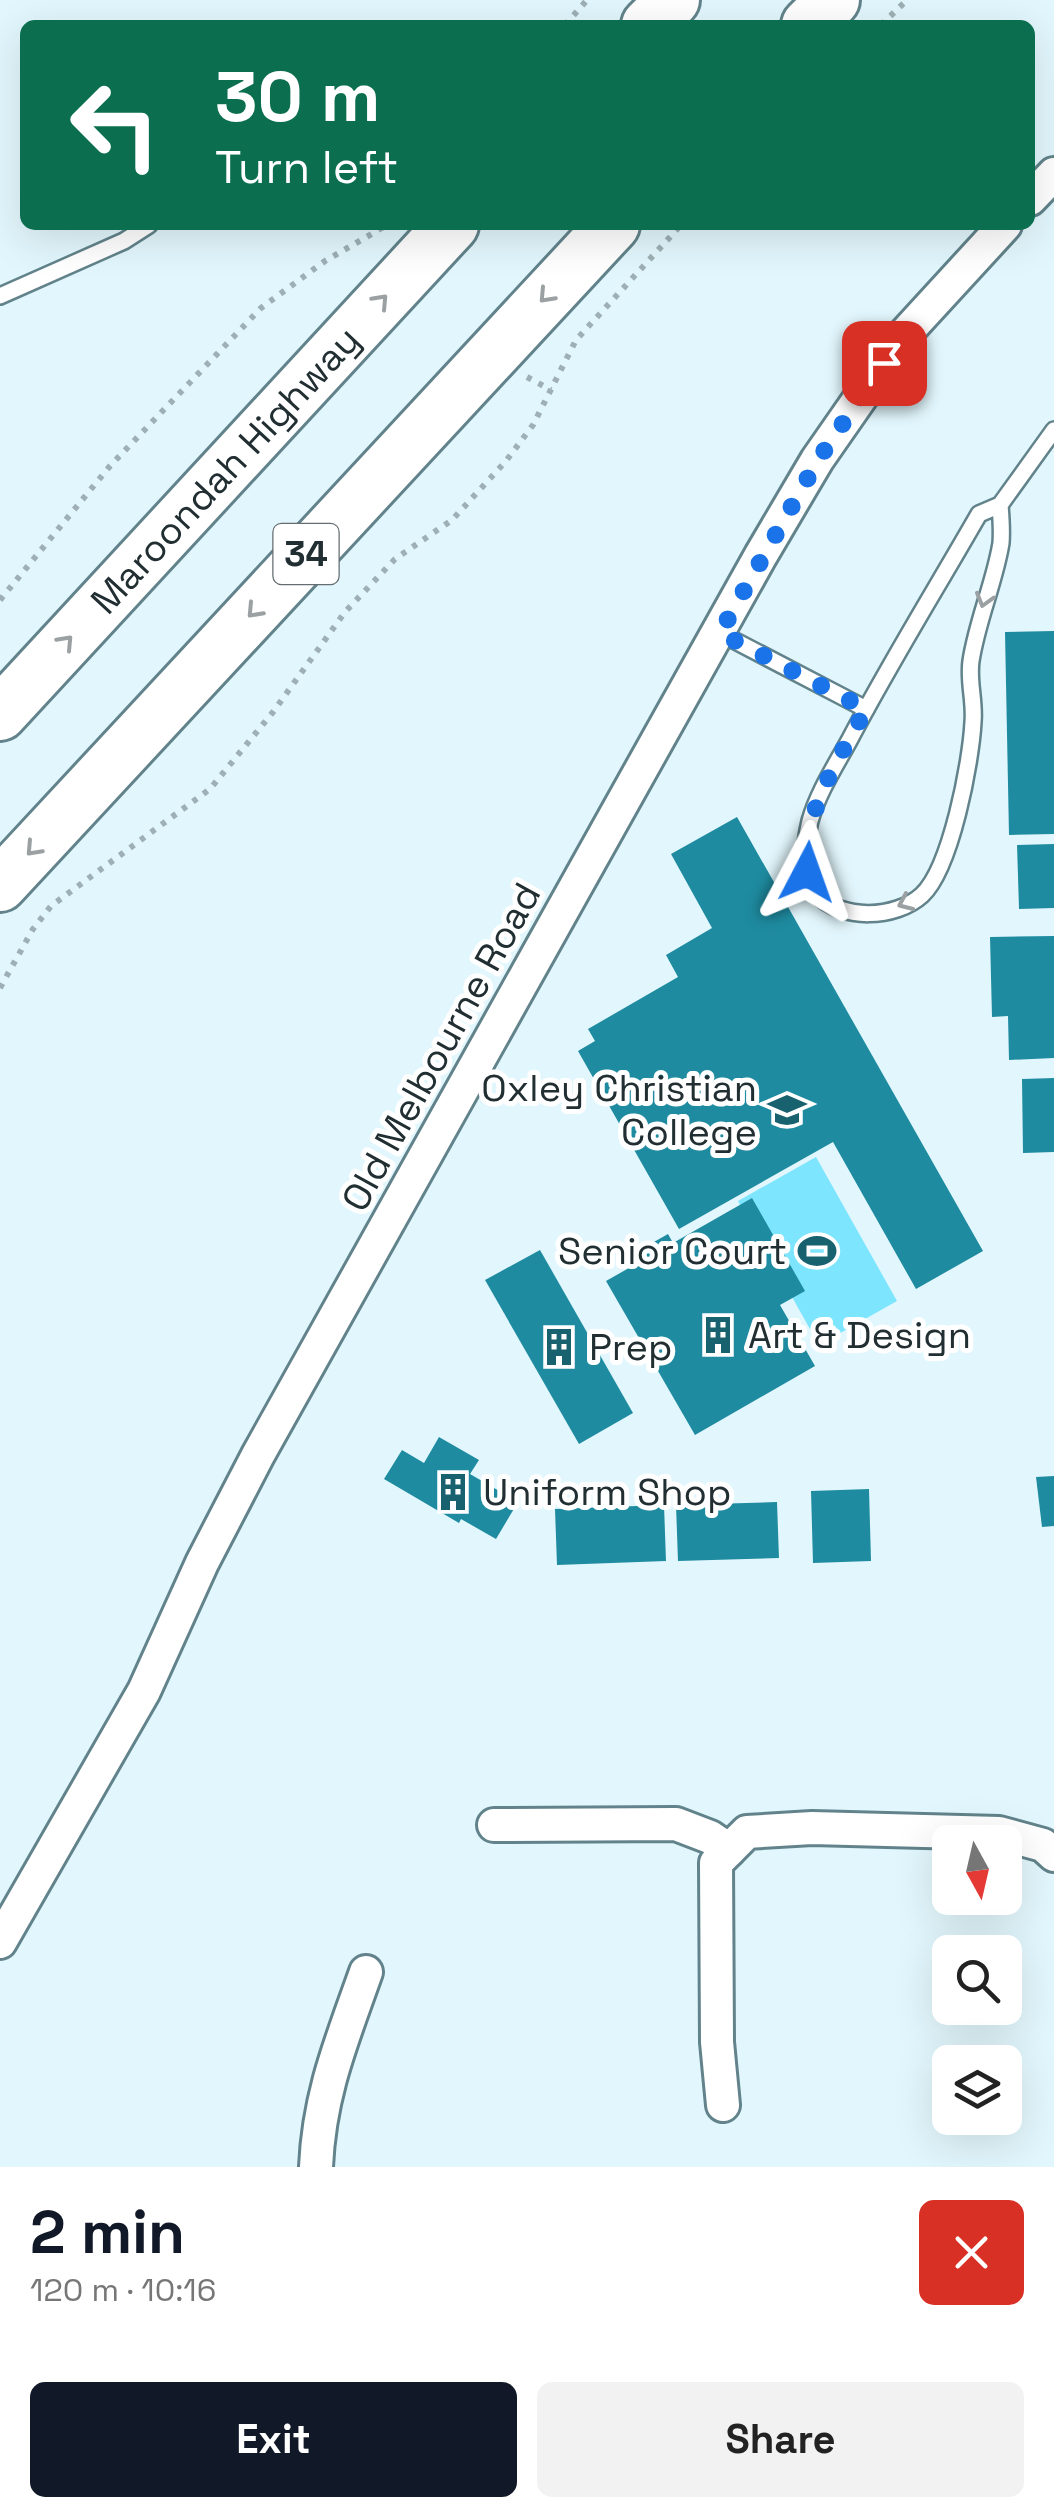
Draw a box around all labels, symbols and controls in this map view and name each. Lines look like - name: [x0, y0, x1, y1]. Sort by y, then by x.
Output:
- text: 30 m: [215, 52, 380, 141]
- icon: left: [50, 60, 180, 190]
- text: Turn left: [215, 139, 398, 196]
- one-way arrow: [540, 284, 558, 302]
- one-way arrow: [369, 294, 387, 312]
- street label: Maroondah Highway: [81, 316, 370, 624]
- pin: [842, 321, 927, 406]
- icon: arrive: [857, 336, 912, 391]
- road number: 34: [274, 524, 338, 584]
- one-way arrow: [975, 591, 996, 608]
- one-way arrow: [248, 599, 266, 618]
- one-way arrow: [54, 636, 72, 654]
- position arrow: [755, 820, 859, 924]
- one-way arrow: [27, 838, 45, 856]
- street label: Old Melbourne Road: [331, 874, 551, 1220]
- one-way arrow: [897, 891, 915, 911]
- place label: Oxley Christian College: [481, 1064, 757, 1156]
- school or university icon: Oxley Christian College: [766, 1089, 808, 1131]
- place label: Senior Court: [558, 1227, 787, 1275]
- sports icon: Senior Court: [796, 1230, 838, 1272]
- place label: Art & Design: [748, 1311, 971, 1359]
- building icon: Art & Design: [697, 1314, 739, 1356]
- place label: Prep: [589, 1323, 672, 1371]
- building icon: Prep: [538, 1326, 580, 1368]
- place label: Uniform Shop: [483, 1468, 732, 1516]
- building icon: Uniform Shop: [432, 1471, 474, 1513]
- north arrow: [932, 1825, 1022, 1915]
- map controls: [932, 1825, 1022, 2135]
- button: search: [932, 1935, 1022, 2025]
- button: layers: [932, 2045, 1022, 2135]
- text: 2 min: [30, 2194, 185, 2271]
- button: close: [919, 2200, 1024, 2305]
- text: 120 m · 10:16: [30, 2270, 216, 2310]
- button: Exit: [30, 2382, 517, 2497]
- button: Share: [537, 2382, 1024, 2497]

